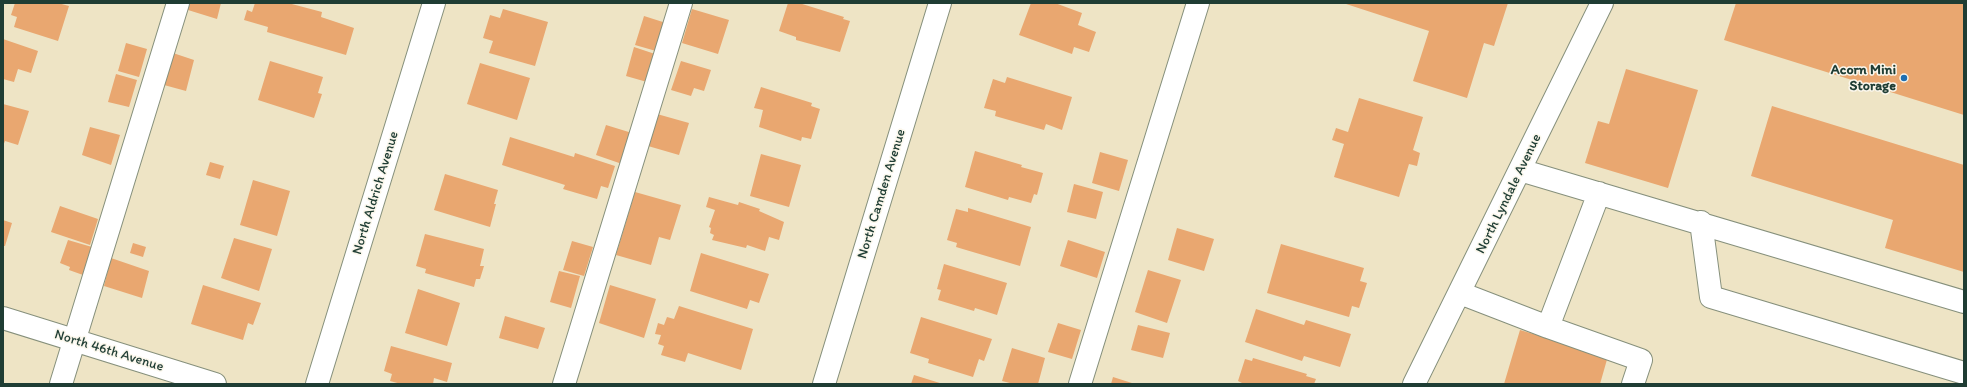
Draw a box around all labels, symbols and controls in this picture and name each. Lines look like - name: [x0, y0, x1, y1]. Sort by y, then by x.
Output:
- place label: Acorn Mini Storage: [1831, 62, 1896, 94]
- marker: Acorn Mini Storage: [1899, 73, 1909, 83]
- street label: North Camden Avenue: [854, 127, 910, 261]
- street label: North Aldrich Avenue: [349, 129, 403, 257]
- street label: North Lyndale Avenue: [1473, 131, 1545, 257]
- street label: North 46th Avenue: [52, 326, 166, 376]

